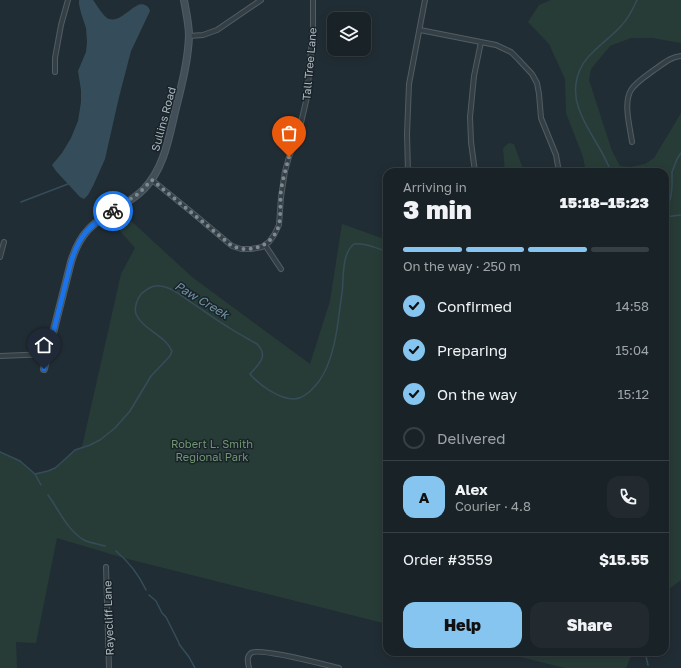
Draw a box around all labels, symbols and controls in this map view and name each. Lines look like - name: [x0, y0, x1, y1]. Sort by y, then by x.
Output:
- map controls: [327, 12, 371, 56]
- button: layers: [327, 12, 371, 56]
- street label: Tall Tree Lane: [299, 27, 319, 101]
- street label: Sullins Road: [148, 85, 178, 153]
- pin: [272, 116, 306, 157]
- icon: bag: [278, 122, 300, 144]
- text: Arriving in: [403, 179, 467, 195]
- courier: [93, 191, 133, 231]
- text: 15:18–15:23: [560, 193, 649, 211]
- text: 3 min: [403, 194, 472, 225]
- icon: bike: [102, 200, 124, 222]
- text: On the way · 250 m: [403, 258, 521, 274]
- water label: Paw Creek: [172, 278, 233, 323]
- icon: check: [403, 295, 425, 317]
- text: Confirmed: [437, 297, 512, 315]
- text: 14:58: [615, 298, 649, 314]
- pin: [27, 328, 61, 369]
- icon: home: [33, 334, 55, 356]
- icon: check: [403, 339, 425, 361]
- text: Preparing: [437, 341, 507, 359]
- text: 15:04: [615, 342, 649, 358]
- icon: check: [403, 383, 425, 405]
- text: On the way: [437, 385, 517, 403]
- text: 15:12: [617, 386, 649, 402]
- text: Delivered: [437, 429, 505, 447]
- park label: Robert L. Smith Regional Park: [171, 437, 253, 463]
- button: phone: [607, 476, 649, 518]
- text: Alex: [455, 480, 488, 498]
- text: A: [419, 488, 429, 506]
- text: Courier · 4.8: [455, 498, 531, 514]
- text: Order #3559: [403, 550, 493, 568]
- text: $15.55: [599, 550, 649, 568]
- street label: Rayecliff Lane: [100, 580, 116, 656]
- button: Help: [403, 602, 522, 648]
- button: Share: [530, 602, 649, 648]

